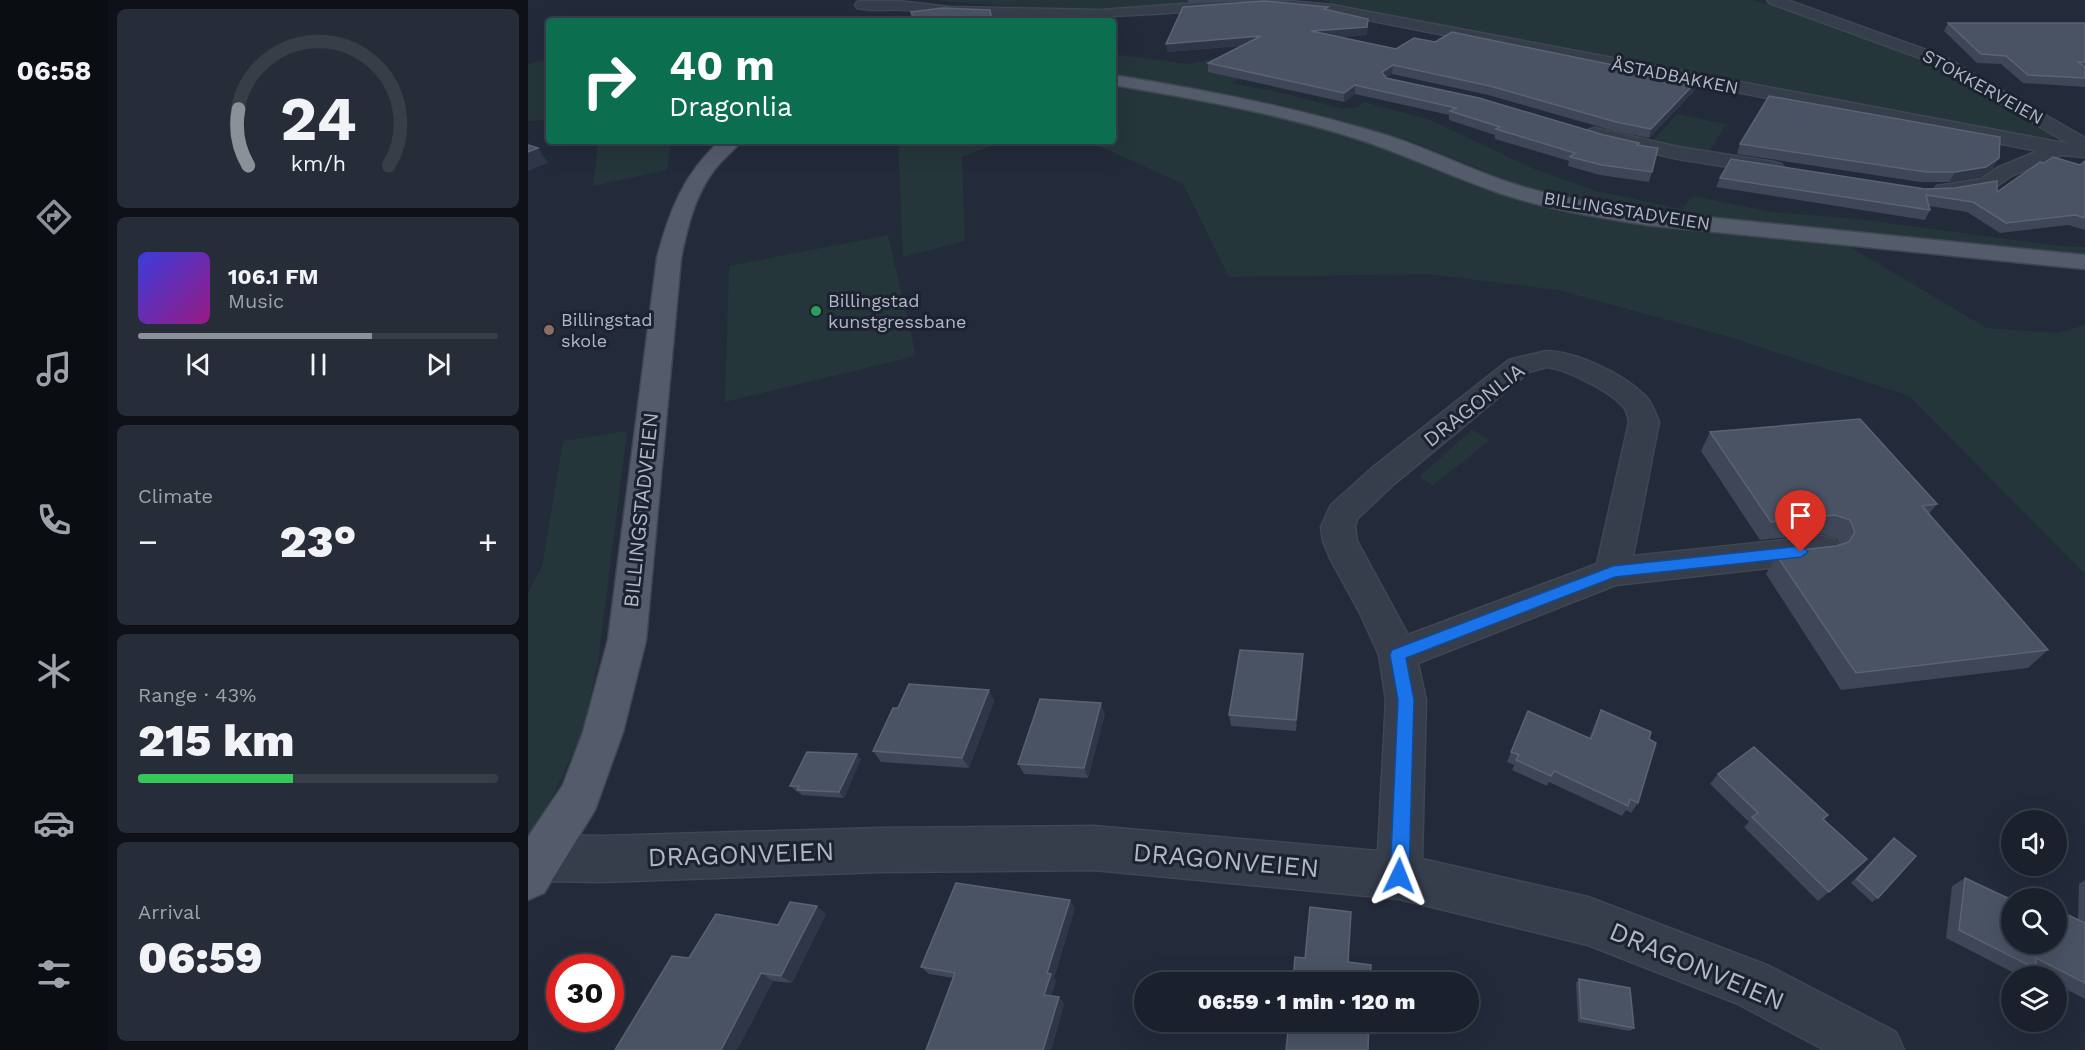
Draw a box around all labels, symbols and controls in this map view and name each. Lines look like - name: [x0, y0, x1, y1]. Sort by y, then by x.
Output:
- text: 40 m: [669, 41, 775, 90]
- icon: right: [570, 42, 648, 120]
- street label: STOKKERVEIEN: [1919, 45, 2047, 128]
- street label: ÅSTADBAKKEN: [1610, 53, 1740, 98]
- text: 06:58: [17, 55, 91, 87]
- text: 24: [280, 82, 356, 155]
- text: Dragonlia: [669, 91, 792, 123]
- text: km/h: [290, 151, 346, 176]
- street label: BILLINGSTADVEIEN: [1542, 187, 1712, 234]
- icon: directions: [33, 196, 75, 238]
- text: 106.1 FM: [228, 264, 319, 289]
- text: Music: [228, 289, 284, 313]
- place label: Billingstad kunstgressbane: [828, 290, 966, 332]
- marker: Billingstad kunstgressbane: [809, 304, 823, 318]
- place label: Billingstad skole: [561, 309, 653, 351]
- marker: Billingstad skole: [542, 323, 556, 337]
- icon: music: [33, 348, 75, 390]
- icon: previous: [182, 348, 215, 381]
- icon: pause: [302, 348, 335, 381]
- icon: next: [422, 348, 455, 381]
- street label: DRAGONLIA: [1418, 357, 1529, 452]
- street label: BILLINGSTADVEIEN: [618, 411, 663, 609]
- text: Climate: [138, 484, 213, 508]
- pin: [1775, 490, 1826, 552]
- icon: phone: [33, 499, 75, 541]
- icon: arrive: [1784, 499, 1817, 532]
- text: 23°: [280, 515, 356, 568]
- text: −: [138, 522, 158, 561]
- text: +: [478, 522, 498, 561]
- icon: climate: [33, 650, 75, 692]
- text: Range · 43%: [138, 683, 256, 707]
- text: 215 km: [138, 714, 294, 767]
- icon: car: [33, 802, 75, 844]
- map controls: [2001, 810, 2067, 1032]
- button: sound: [2001, 810, 2067, 876]
- street label: DRAGONVEIEN: [647, 836, 835, 872]
- street label: DRAGONVEIEN: [1132, 837, 1320, 883]
- position arrow: [1367, 844, 1431, 908]
- button: search: [2001, 888, 2067, 954]
- text: Arrival: [138, 900, 200, 924]
- street label: DRAGONVEIEN: [1605, 916, 1789, 1016]
- text: 06:59: [138, 931, 263, 984]
- icon: filters: [33, 953, 75, 995]
- speed limit sign: 30: [546, 954, 624, 1032]
- button: layers: [2001, 966, 2067, 1032]
- text: 06:59 · 1 min · 120 m: [1198, 989, 1415, 1014]

